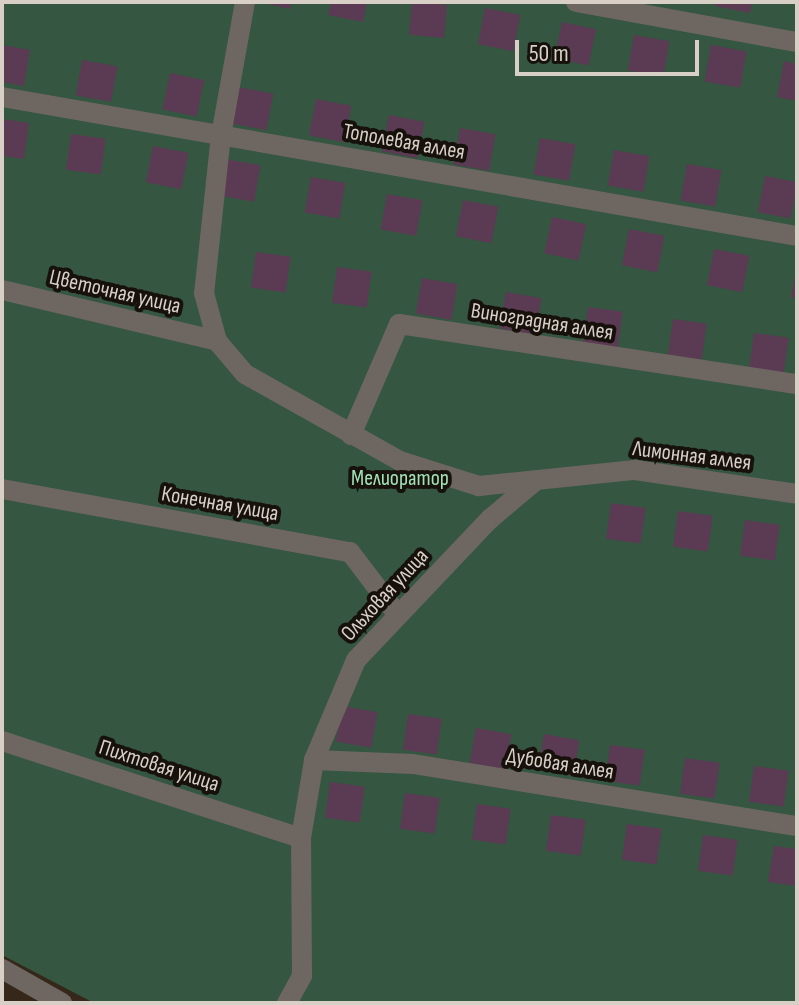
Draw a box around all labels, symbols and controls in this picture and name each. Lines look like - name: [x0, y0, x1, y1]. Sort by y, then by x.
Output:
- scale bar: [519, 24, 703, 74]
- text: 50 m: [529, 39, 569, 68]
- street label: Тополевая аллея: [341, 118, 467, 166]
- street label: Цветочная улица: [47, 264, 183, 320]
- street label: Виноградная аллея: [469, 298, 615, 346]
- street label: Лимонная аллея: [631, 436, 753, 476]
- park label: Мелиоратор: [351, 466, 449, 492]
- street label: Конечная улица: [159, 481, 281, 527]
- street label: Ольховая улица: [336, 543, 434, 647]
- street label: Пихтовая улица: [96, 734, 222, 798]
- street label: Дубовая аллея: [504, 742, 616, 786]

